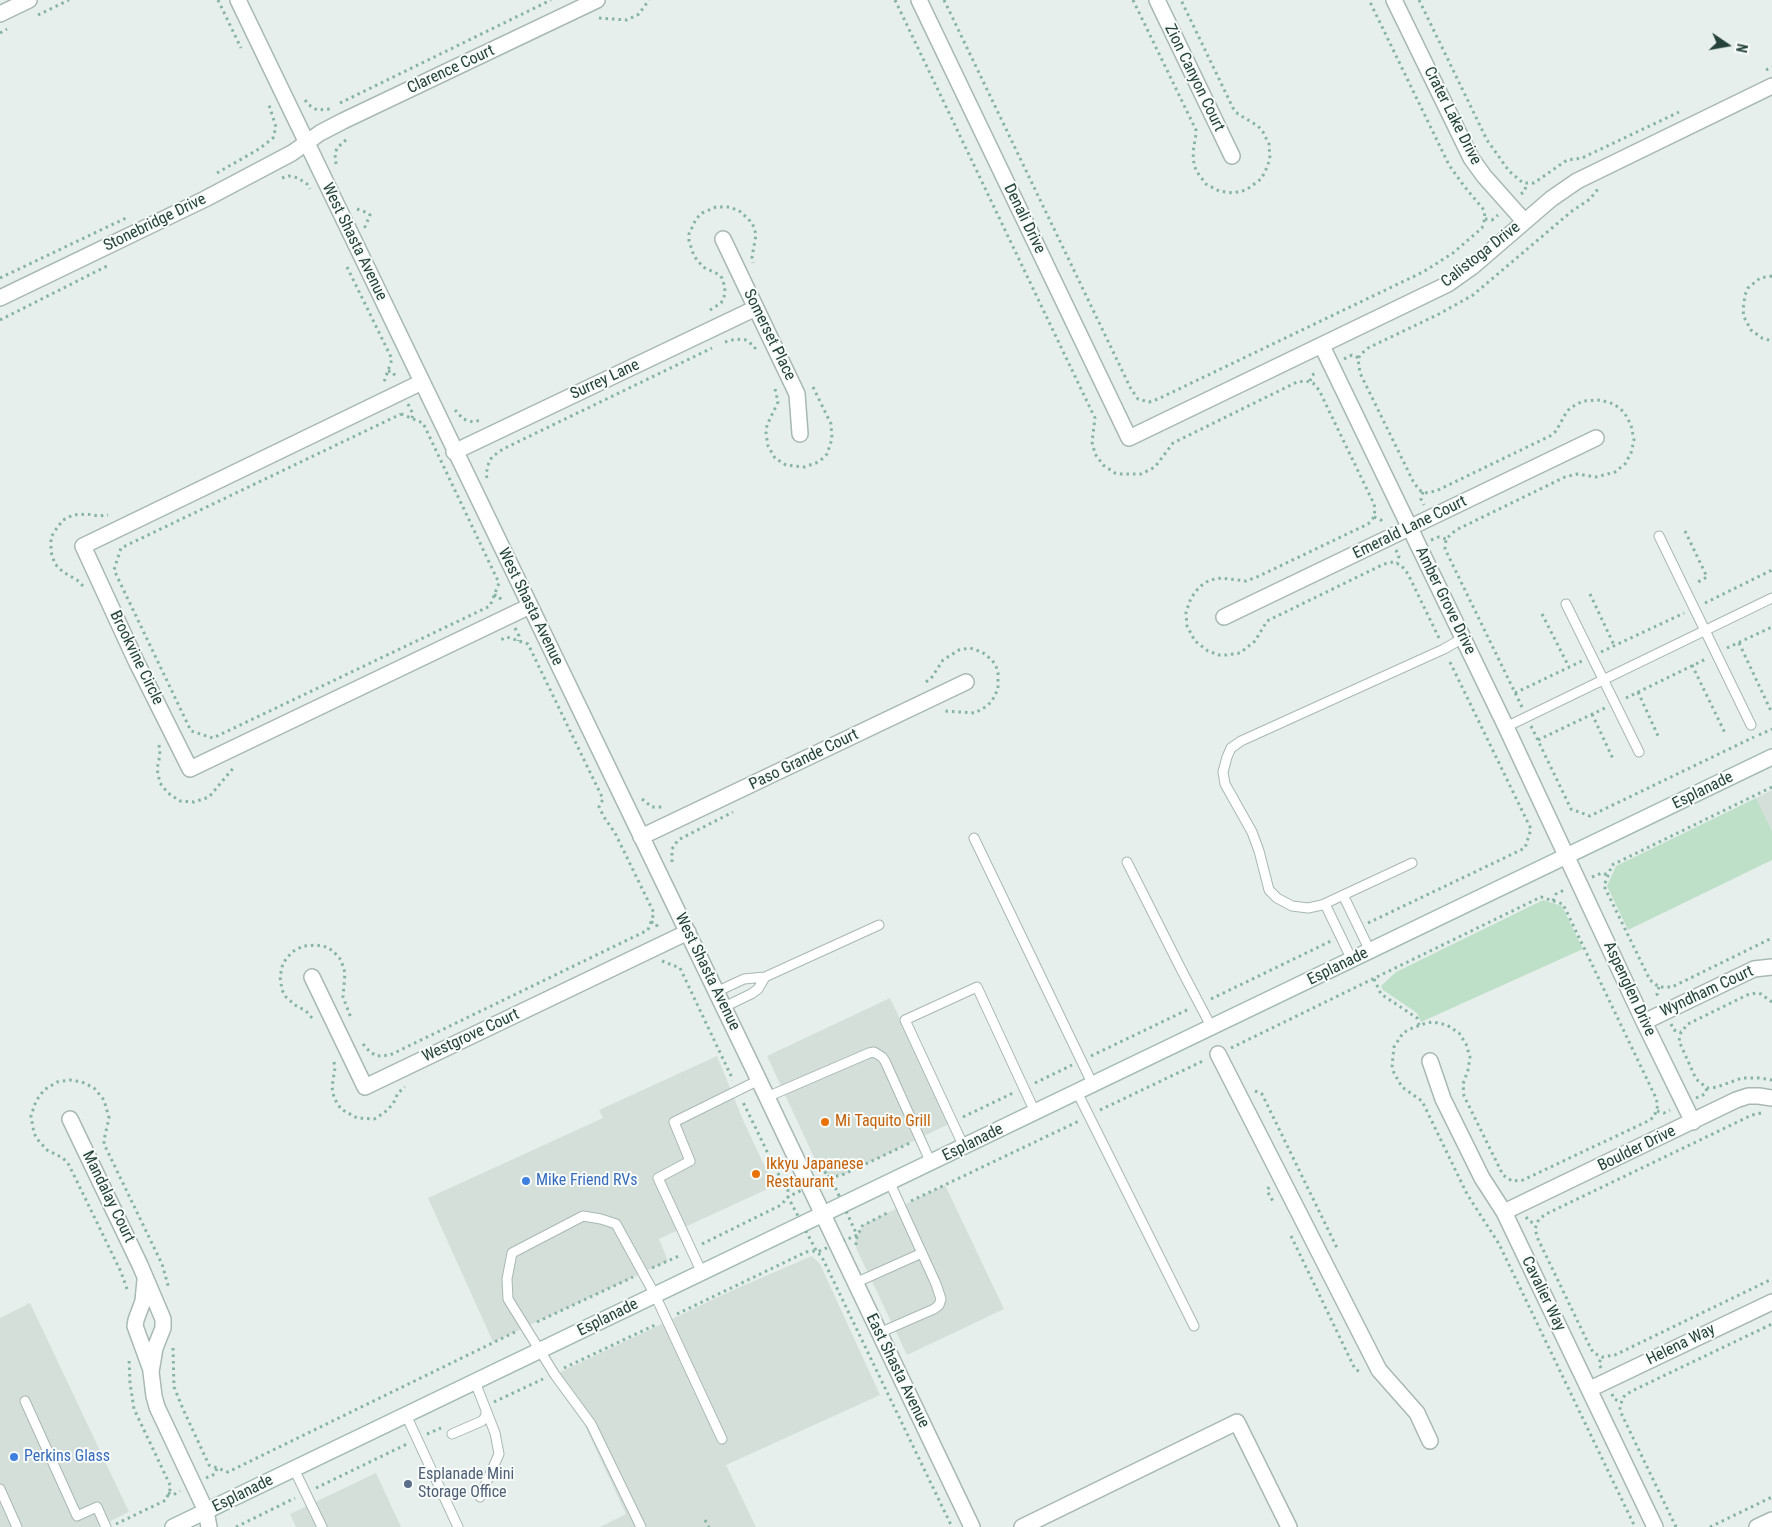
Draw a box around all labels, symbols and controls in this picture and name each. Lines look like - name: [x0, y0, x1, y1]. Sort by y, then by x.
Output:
- north arrow: [1702, 20, 1752, 70]
- street label: Zion Canyon Court: [1160, 21, 1228, 135]
- street label: Clarence Court: [404, 41, 498, 99]
- text: N: [1733, 42, 1750, 54]
- street label: Crater Lake Drive: [1419, 64, 1485, 168]
- street label: West Shasta Avenue: [317, 180, 391, 304]
- street label: Denali Drive: [999, 181, 1049, 257]
- street label: Stonebridge Drive: [101, 190, 209, 256]
- street label: Calistoga Drive: [1438, 218, 1524, 292]
- street label: Somerset Place: [739, 286, 799, 384]
- street label: Surrey Lane: [567, 356, 643, 404]
- street label: Emerald Lane Court: [1350, 492, 1470, 564]
- street label: Amber Grove Drive: [1411, 544, 1479, 658]
- street label: West Shasta Avenue: [493, 545, 567, 669]
- street label: Brookvine Circle: [105, 608, 167, 708]
- street label: Paso Grande Court: [746, 725, 862, 795]
- street label: Esplanade: [1669, 768, 1737, 814]
- street label: West Shasta Avenue: [670, 910, 744, 1034]
- street label: Aspenglen Drive: [1599, 939, 1659, 1039]
- street label: Esplanade: [1304, 944, 1372, 990]
- street label: Wyndham Court: [1657, 962, 1757, 1022]
- street label: Westgrove Court: [419, 1005, 523, 1067]
- place label: Mi Taquito Grill: [835, 1112, 931, 1132]
- marker: Mi Taquito Grill: [819, 1116, 831, 1128]
- street label: Esplanade: [939, 1120, 1007, 1166]
- street label: Boulder Drive: [1595, 1122, 1679, 1176]
- street label: Mandalay Court: [78, 1148, 138, 1246]
- place label: Ikkyu Japanese Restaurant: [766, 1155, 863, 1193]
- marker: Ikkyu Japanese Restaurant: [750, 1168, 762, 1180]
- place label: Mike Friend RVs: [536, 1171, 637, 1191]
- marker: Mike Friend RVs: [520, 1175, 532, 1187]
- street label: Cavalier Way: [1517, 1254, 1569, 1334]
- street label: Esplanade: [574, 1295, 642, 1341]
- street label: East Shasta Avenue: [861, 1311, 933, 1431]
- street label: Helena Way: [1644, 1320, 1718, 1370]
- place label: Perkins Glass: [24, 1447, 110, 1467]
- marker: Perkins Glass: [8, 1451, 20, 1463]
- place label: Esplanade Mini Storage Office: [418, 1465, 514, 1503]
- street label: Esplanade: [209, 1471, 277, 1517]
- marker: Esplanade Mini Storage Office: [402, 1478, 414, 1490]

